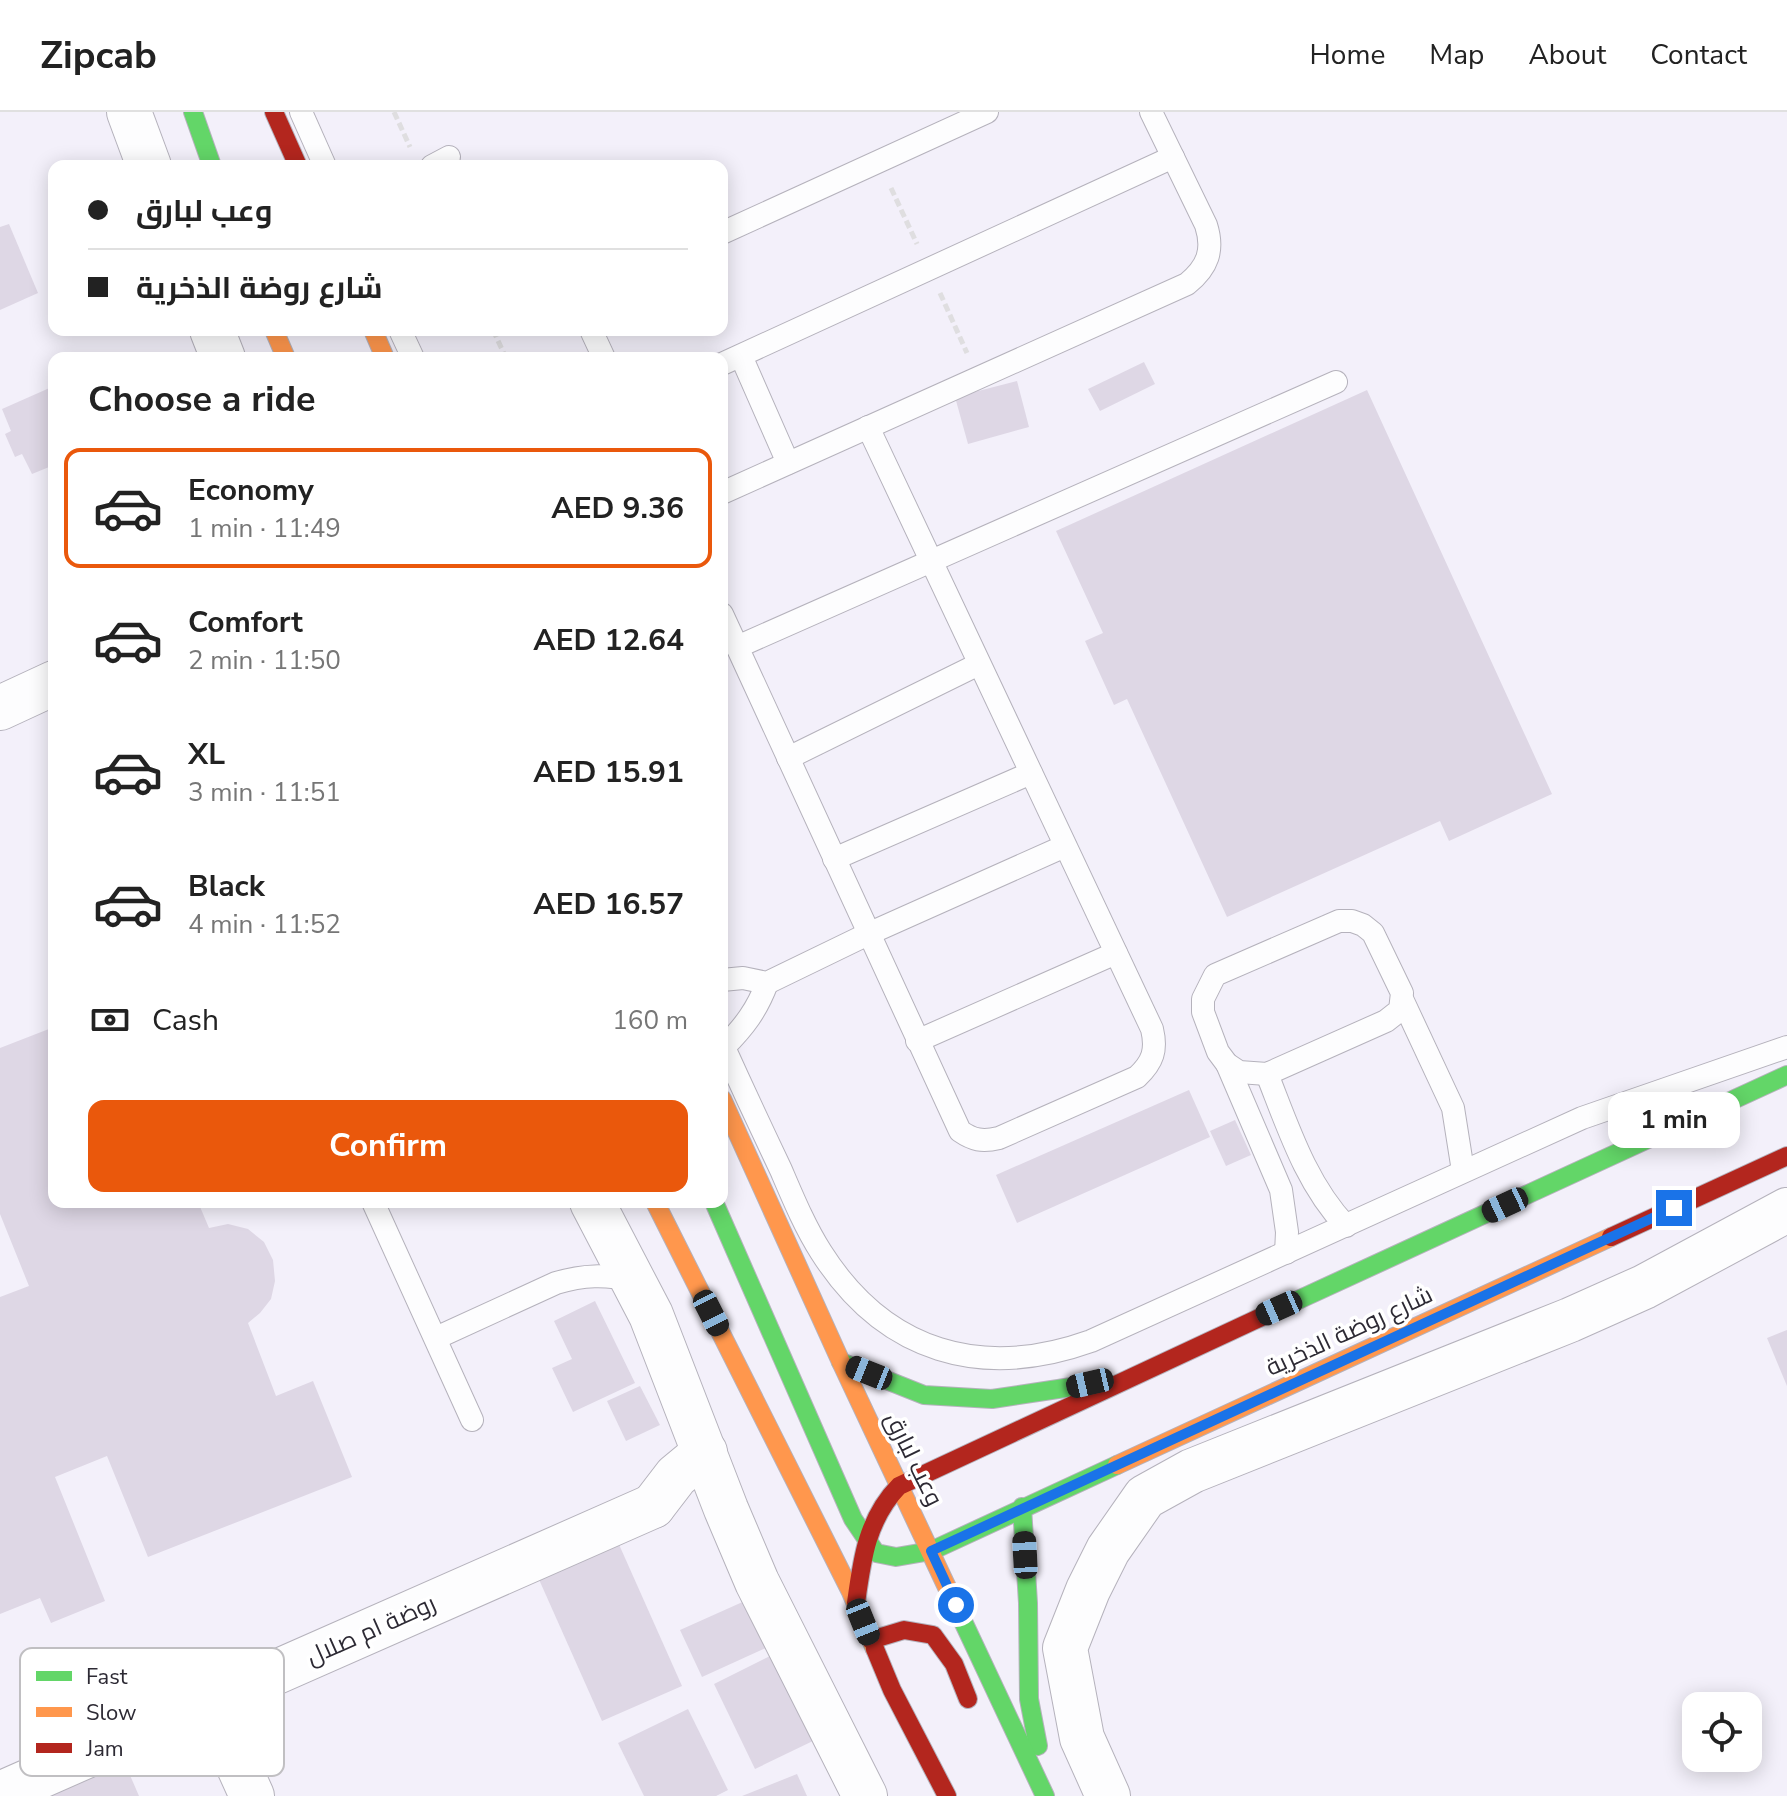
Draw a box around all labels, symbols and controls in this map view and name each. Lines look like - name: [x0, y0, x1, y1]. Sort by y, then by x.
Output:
- text: Zipcab: [40, 30, 157, 81]
- text: Home: [1310, 36, 1385, 74]
- text: Map: [1429, 36, 1484, 74]
- text: About: [1528, 36, 1606, 74]
- text: Contact: [1650, 36, 1747, 74]
- text: وعب لبارق: [136, 191, 272, 232]
- text: شارع روضة الذخرية: [136, 268, 383, 309]
- text: Choose a ride: [88, 375, 316, 424]
- text: Economy: [188, 470, 314, 511]
- icon: car: [92, 472, 164, 544]
- text: AED 9.36: [551, 488, 684, 529]
- text: 1 min · 11:49: [188, 511, 341, 546]
- text: Comfort: [188, 602, 303, 643]
- icon: car: [92, 604, 164, 676]
- text: AED 12.64: [533, 620, 684, 661]
- text: 2 min · 11:50: [188, 643, 341, 678]
- text: XL: [188, 734, 225, 775]
- icon: car: [92, 736, 164, 808]
- text: AED 15.91: [533, 752, 684, 793]
- text: 3 min · 11:51: [188, 775, 341, 810]
- text: Black: [188, 866, 265, 907]
- icon: car: [92, 868, 164, 940]
- text: AED 16.57: [533, 884, 684, 925]
- text: 4 min · 11:52: [188, 907, 341, 942]
- icon: cash: [88, 998, 132, 1042]
- text: Cash: [152, 1000, 219, 1041]
- text: 160 m: [612, 1003, 688, 1038]
- callout: 1 min: [1608, 1092, 1740, 1148]
- button: Confirm: [88, 1100, 688, 1192]
- text: 1 min: [1640, 1102, 1708, 1137]
- car: [1478, 1184, 1532, 1226]
- route end: [1656, 1190, 1692, 1226]
- street label: شارع روضة الذخرية: [1260, 1278, 1438, 1384]
- car: [689, 1286, 733, 1340]
- car: [1252, 1287, 1306, 1329]
- car: [842, 1353, 896, 1393]
- car: [1064, 1366, 1116, 1400]
- street label: وعب لبارق: [878, 1407, 950, 1511]
- car: [1012, 1530, 1038, 1580]
- street label: روضة ام صلال: [301, 1587, 441, 1673]
- route start: [938, 1587, 974, 1623]
- car: [843, 1595, 883, 1649]
- legend: [20, 1648, 284, 1776]
- text: Fast: [86, 1662, 128, 1692]
- map controls: [1682, 1692, 1762, 1772]
- button: locate: [1682, 1692, 1762, 1772]
- text: Slow: [86, 1698, 137, 1728]
- text: Jam: [85, 1734, 124, 1764]

